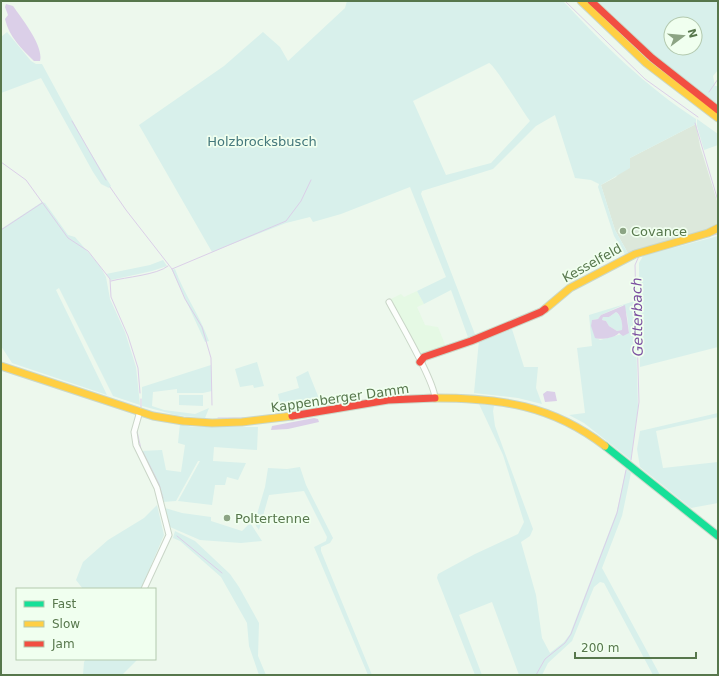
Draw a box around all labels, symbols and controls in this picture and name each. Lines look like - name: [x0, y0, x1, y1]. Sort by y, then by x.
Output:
- north arrow: [663, 16, 703, 56]
- text: N: [685, 27, 700, 40]
- park label: Holzbrocksbusch: [207, 134, 317, 149]
- place label: Covance: [631, 224, 687, 239]
- marker: Covance: [618, 226, 628, 236]
- street label: Kesselfeld: [560, 241, 624, 285]
- water label: Getterbach: [628, 277, 646, 357]
- street label: Kappenberger Damm: [270, 381, 410, 415]
- place label: Poltertenne: [235, 511, 310, 526]
- marker: Poltertenne: [222, 513, 232, 523]
- legend: [16, 588, 156, 660]
- text: Fast: [52, 597, 76, 611]
- text: Slow: [52, 617, 80, 631]
- scale bar: [575, 634, 696, 660]
- text: Jam: [51, 637, 75, 651]
- text: 200 m: [581, 641, 619, 655]

